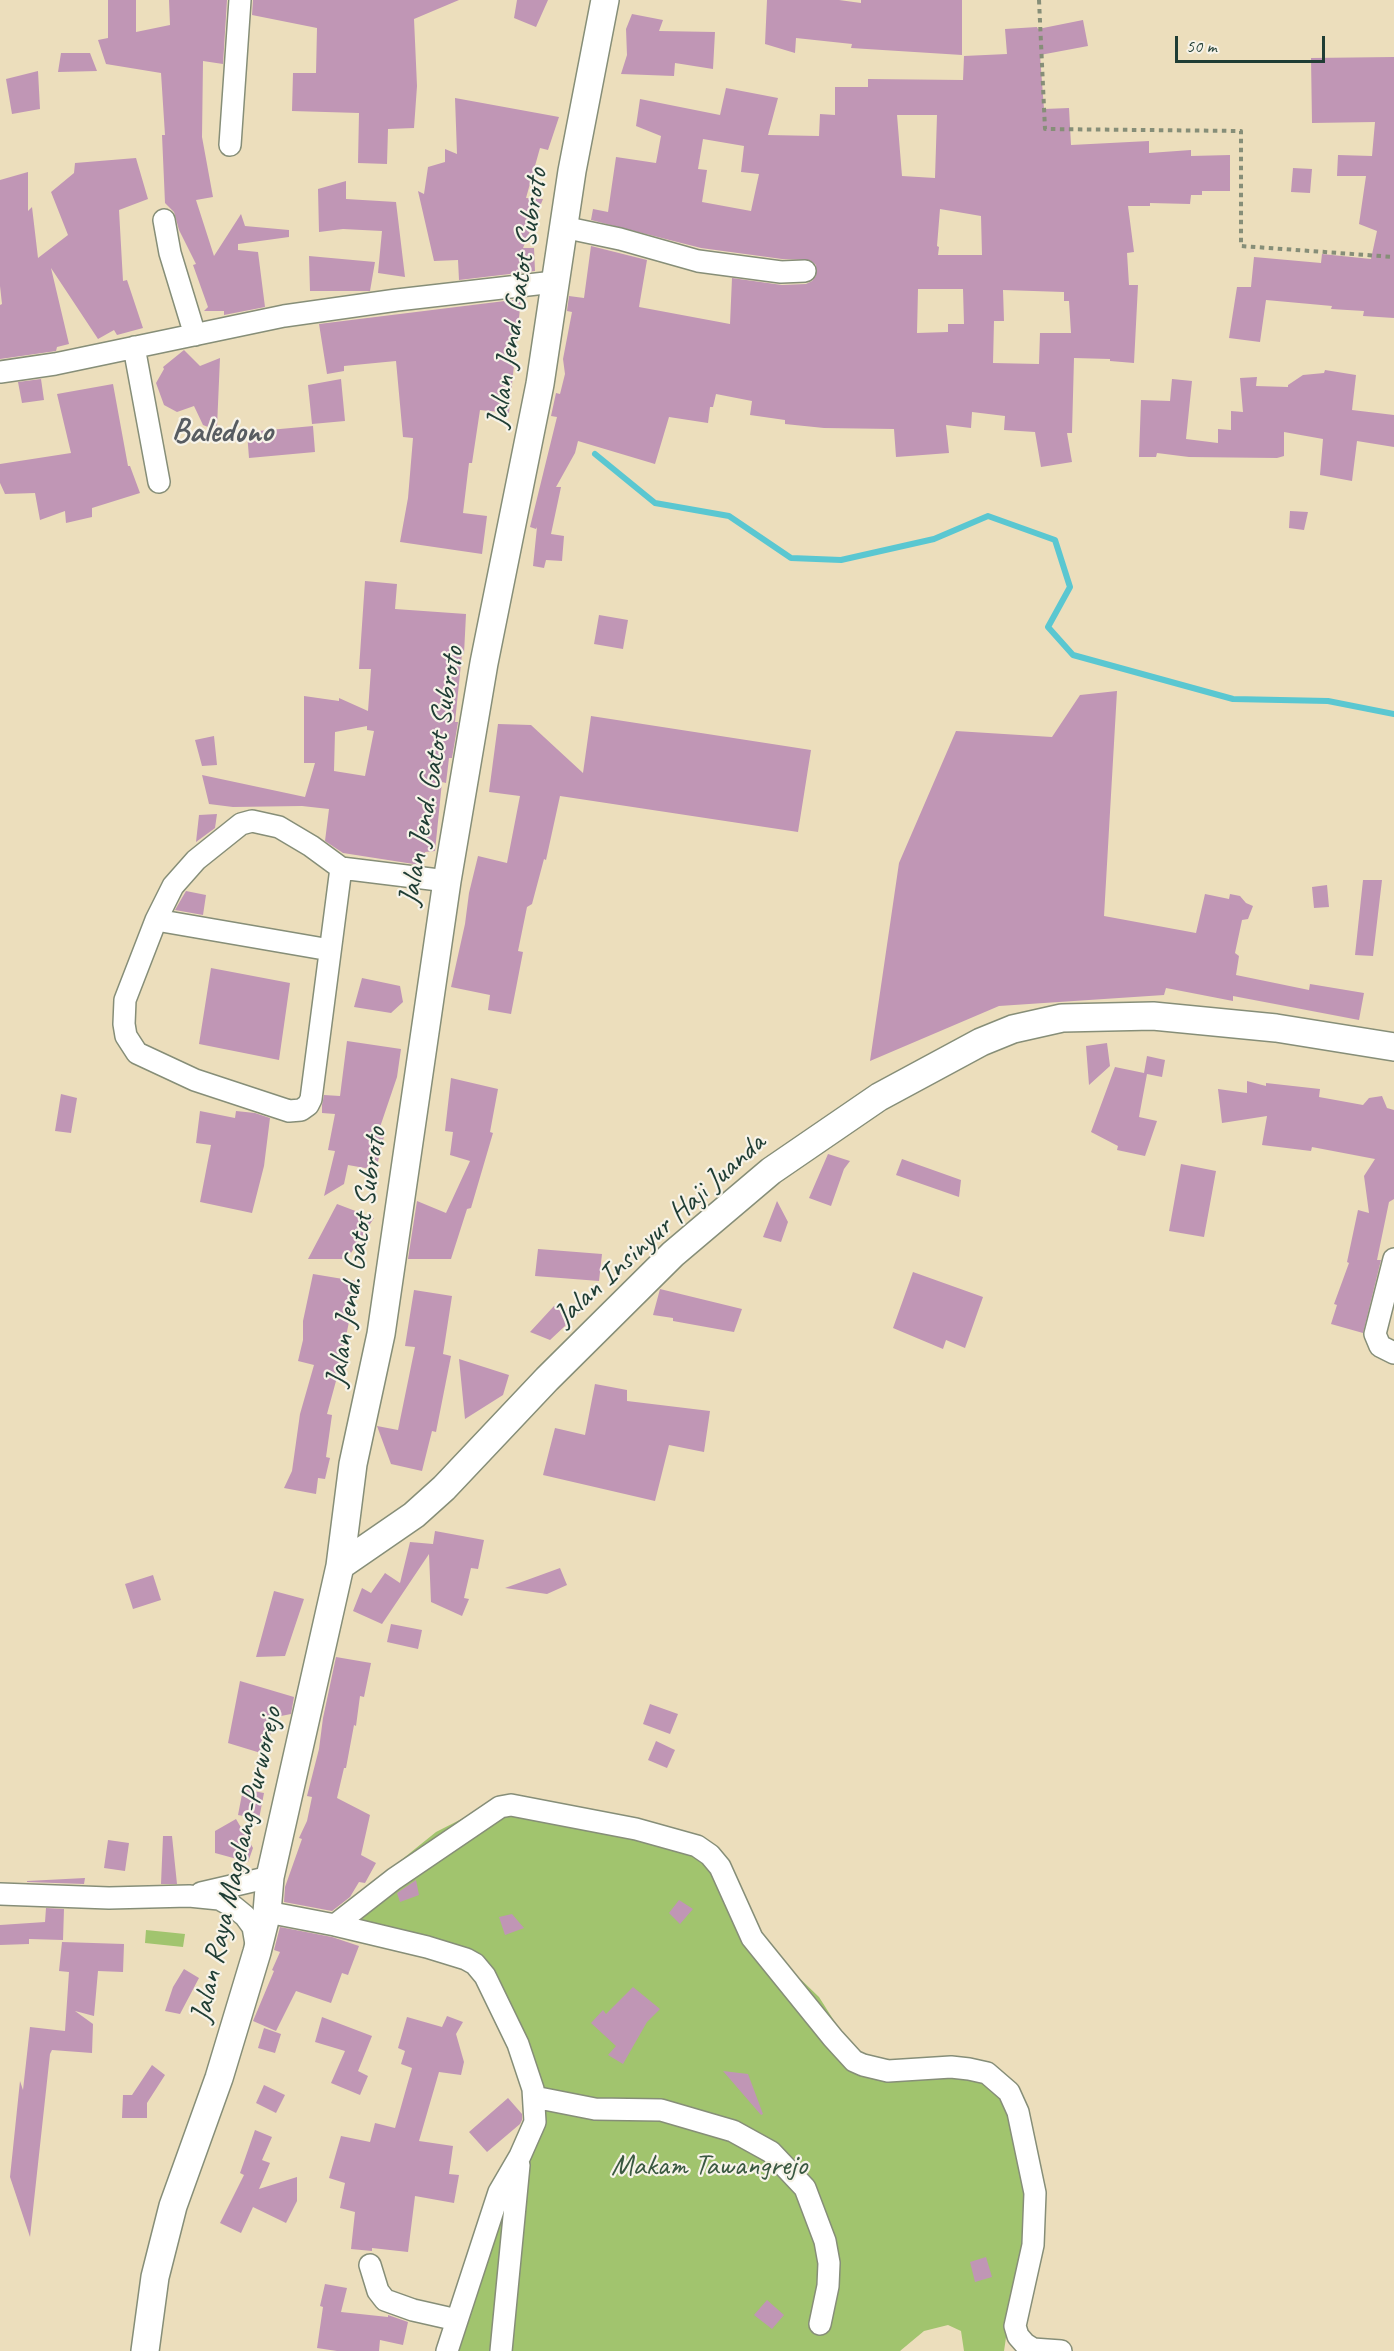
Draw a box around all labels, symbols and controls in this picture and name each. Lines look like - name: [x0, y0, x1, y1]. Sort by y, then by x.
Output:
- scale bar: [1178, 24, 1328, 62]
- text: 50 m: [1186, 35, 1217, 57]
- street label: Jalan Jend. Gatot Subroto: [480, 166, 556, 430]
- district label: Baledono: [171, 412, 273, 452]
- street label: Jalan Jend. Gatot Subroto: [392, 644, 472, 908]
- street label: Jalan Jend. Gatot Subroto: [319, 1125, 395, 1389]
- street label: Jalan Insinyur Haji Juanda: [547, 1126, 773, 1334]
- street label: Jalan Raya Magelang-Purworejo: [183, 1704, 291, 2026]
- park label: Makam Tawangrejo: [611, 2148, 807, 2184]

